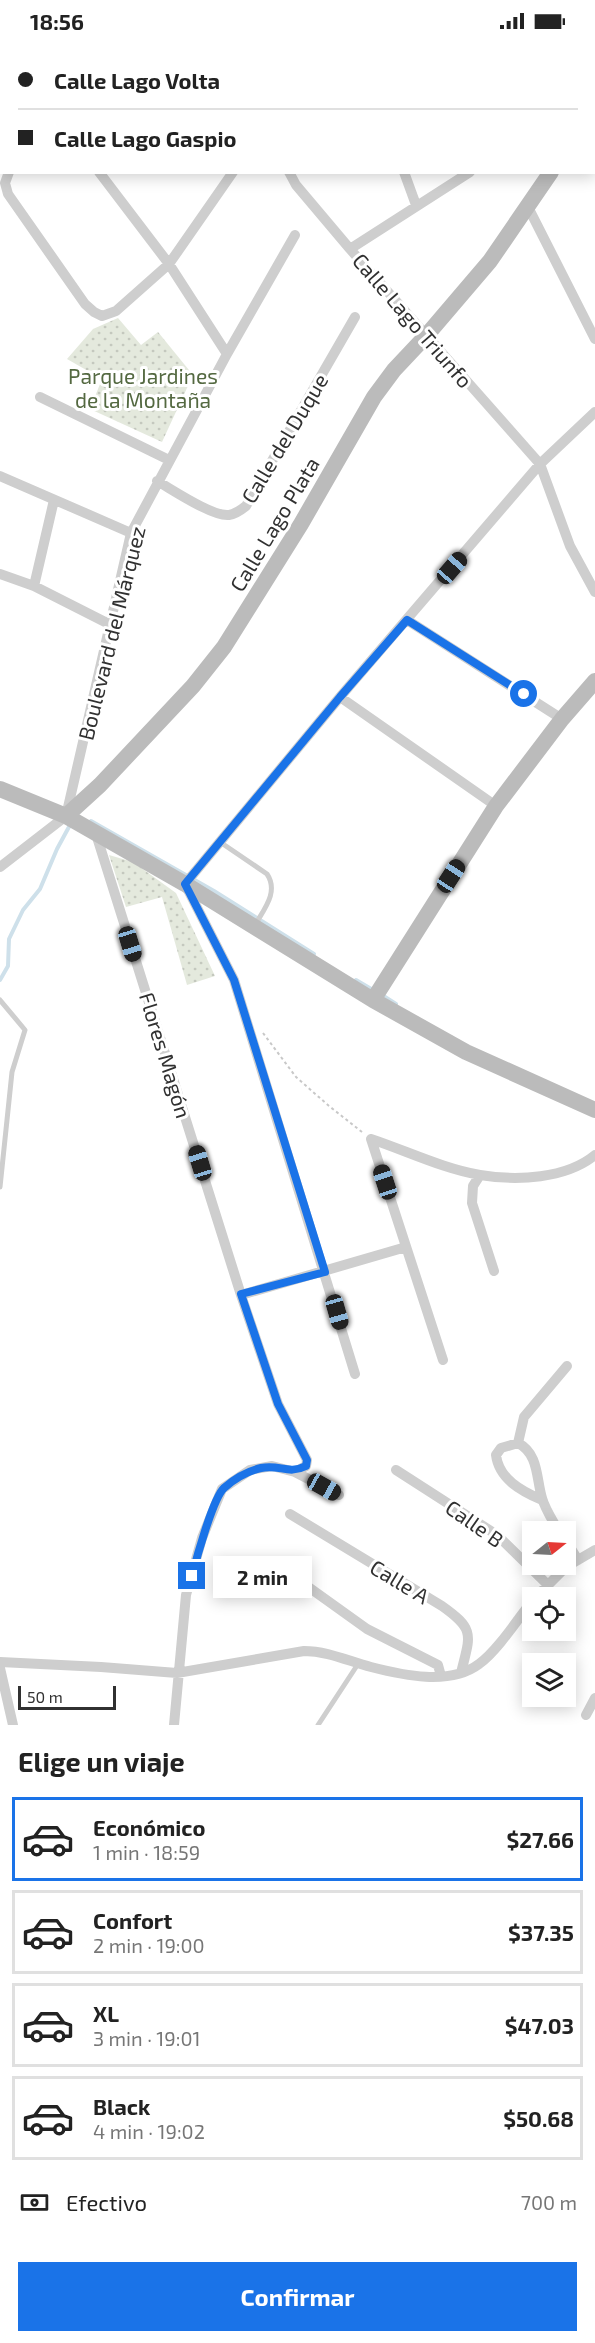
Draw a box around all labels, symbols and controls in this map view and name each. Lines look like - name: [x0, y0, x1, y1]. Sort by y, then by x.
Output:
- text: 18:56: [30, 8, 84, 34]
- text: Calle Lago Volta: [54, 67, 220, 93]
- text: Calle Lago Gaspio: [54, 125, 237, 151]
- street label: Calle Lago Triunfo: [348, 248, 478, 392]
- park label: Parque Jardines de la Montaña: [68, 363, 218, 412]
- street label: Calle del Duque: [235, 369, 333, 507]
- street label: Calle Lago Plata: [224, 452, 324, 596]
- street label: Boulevard del Márquez: [72, 523, 150, 743]
- car: [433, 549, 471, 587]
- route start: [510, 680, 537, 707]
- car: [434, 856, 468, 896]
- car: [116, 924, 144, 964]
- street label: Flores Magón: [135, 989, 197, 1121]
- car: [186, 1143, 214, 1183]
- car: [371, 1162, 399, 1202]
- car: [323, 1292, 351, 1332]
- car: [304, 1470, 344, 1504]
- street label: Calle B: [441, 1494, 509, 1552]
- north arrow: [522, 1521, 576, 1575]
- map controls: [522, 1521, 576, 1707]
- street label: Calle A: [366, 1554, 434, 1608]
- callout: 2 min: [213, 1555, 312, 1597]
- route end: [178, 1562, 205, 1589]
- text: 2 min: [237, 1565, 288, 1589]
- button: locate: [522, 1587, 576, 1641]
- button: layers: [522, 1653, 576, 1707]
- scale bar: [18, 1683, 116, 1710]
- text: 50 m: [27, 1687, 63, 1706]
- text: Elige un viaje: [18, 1745, 185, 1777]
- icon: car: [21, 1812, 75, 1866]
- text: Económico: [93, 1814, 205, 1840]
- text: $27.66: [506, 1826, 574, 1852]
- text: 1 min · 18:59: [93, 1840, 200, 1864]
- icon: car: [21, 1905, 75, 1959]
- text: Confort: [93, 1907, 172, 1933]
- text: $37.35: [508, 1919, 574, 1945]
- text: 2 min · 19:00: [93, 1933, 205, 1957]
- icon: car: [21, 1998, 75, 2052]
- text: XL: [93, 2000, 119, 2026]
- text: $47.03: [505, 2012, 574, 2038]
- text: 3 min · 19:01: [93, 2026, 200, 2050]
- icon: car: [21, 2091, 75, 2145]
- text: Black: [93, 2093, 150, 2119]
- text: $50.68: [503, 2105, 574, 2131]
- text: 4 min · 19:02: [93, 2119, 205, 2143]
- icon: cash: [18, 2186, 51, 2219]
- text: Efectivo: [66, 2189, 147, 2215]
- text: 700 m: [521, 2190, 577, 2214]
- button: Confirmar: [18, 2262, 577, 2331]

